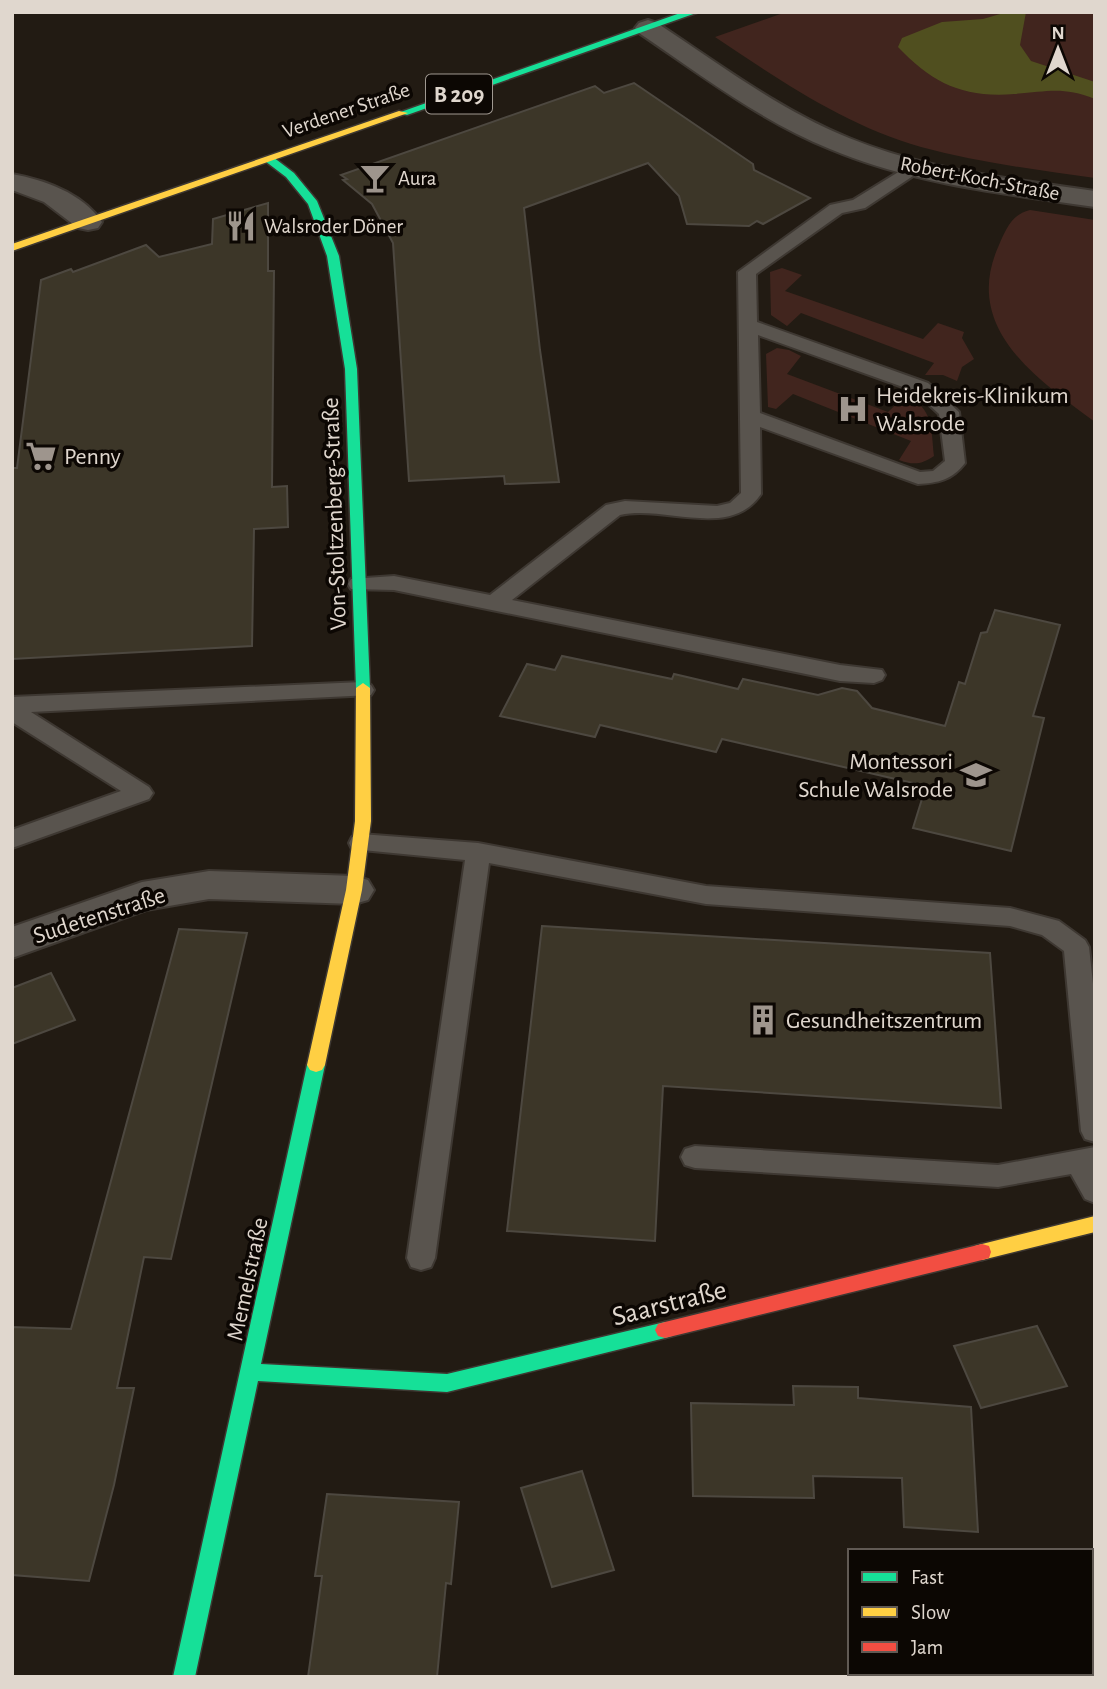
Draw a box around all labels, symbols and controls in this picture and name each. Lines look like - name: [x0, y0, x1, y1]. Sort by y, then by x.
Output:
- north arrow: [1023, 14, 1093, 84]
- text: N: [1051, 24, 1065, 43]
- road number: B 209: [426, 74, 492, 114]
- street label: Verdener Straße: [280, 79, 412, 142]
- street label: Robert-Koch-Straße: [899, 153, 1061, 204]
- bar icon: Aura: [358, 161, 392, 195]
- place label: Aura: [398, 168, 437, 189]
- restaurant icon: Walsroder Döner: [224, 209, 258, 243]
- place label: Walsroder Döner: [264, 216, 403, 237]
- place label: Heidekreis-Klinikum Walsrode: [876, 384, 1069, 436]
- hospital icon: Heidekreis-Klinikum Walsrode: [836, 392, 870, 426]
- street label: Von-Stoltzenberg-Straße: [319, 397, 351, 631]
- supermarket icon: Penny: [24, 439, 58, 473]
- place label: Penny: [64, 445, 121, 469]
- place label: Montessori Schule Walsrode: [798, 750, 953, 802]
- school or university icon: Montessori Schule Walsrode: [959, 758, 993, 792]
- street label: Sudetenstraße: [30, 883, 168, 949]
- building icon: Gesundheitszentrum: [746, 1003, 780, 1037]
- place label: Gesundheitszentrum: [786, 1009, 982, 1033]
- street label: Memelstraße: [223, 1215, 273, 1343]
- street label: Saarstraße: [609, 1276, 729, 1332]
- legend: [848, 1549, 1093, 1675]
- text: Fast: [911, 1567, 944, 1588]
- text: Slow: [911, 1602, 950, 1623]
- text: Jam: [911, 1637, 943, 1658]

